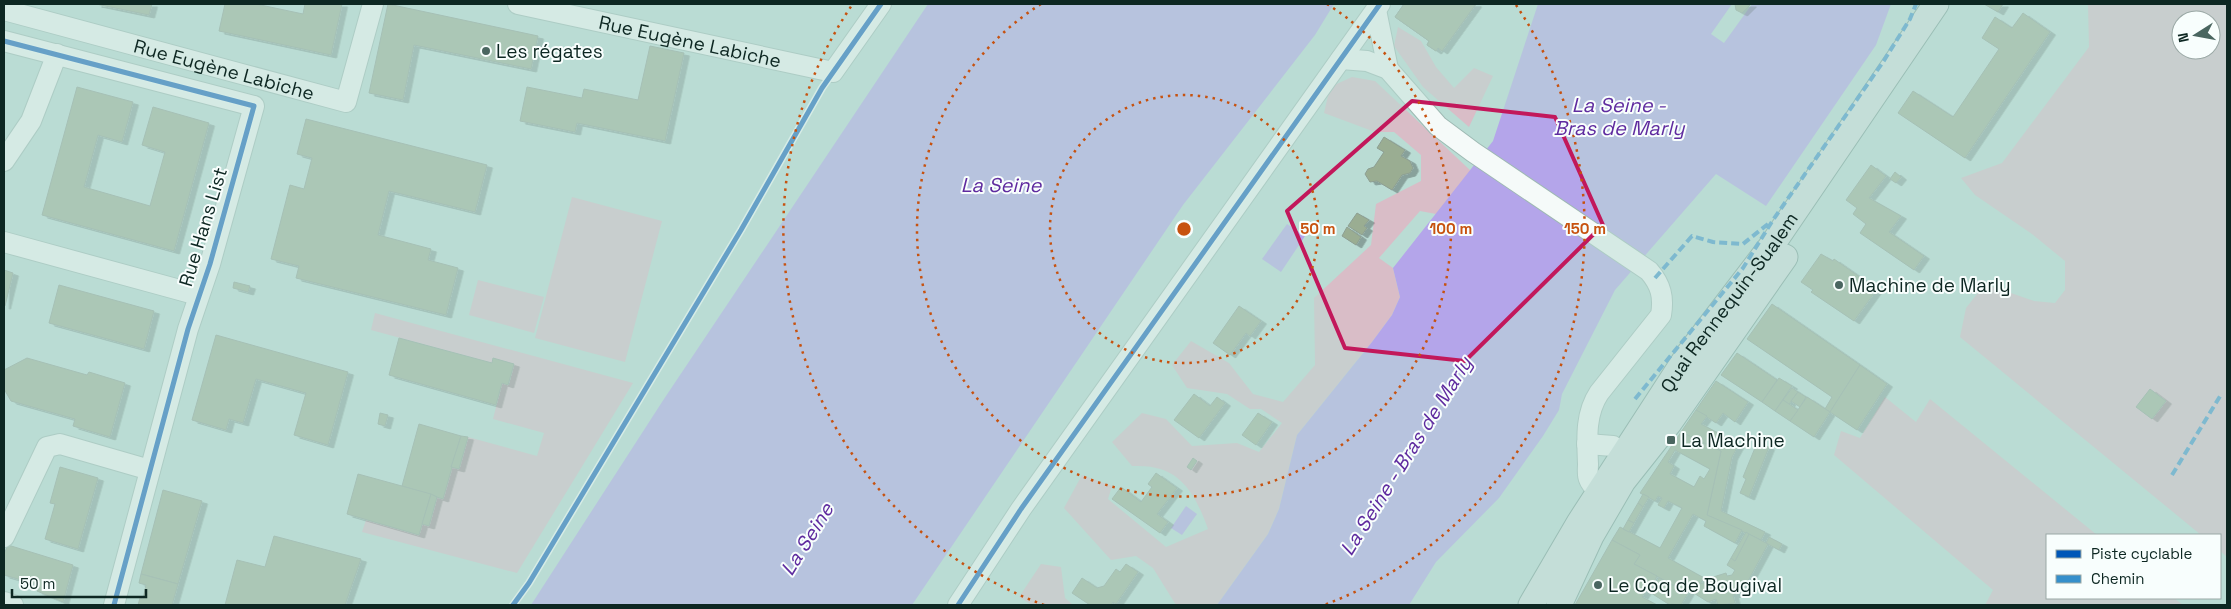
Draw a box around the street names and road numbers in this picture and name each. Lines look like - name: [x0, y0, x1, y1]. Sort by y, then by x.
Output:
- street label: Rue Eugène Labiche: [597, 9, 784, 73]
- street label: Rue Eugène Labiche: [131, 33, 317, 105]
- street label: Rue Hans List: [173, 164, 233, 290]
- street label: Quai Rennequin-Sualem: [1655, 207, 1803, 397]

